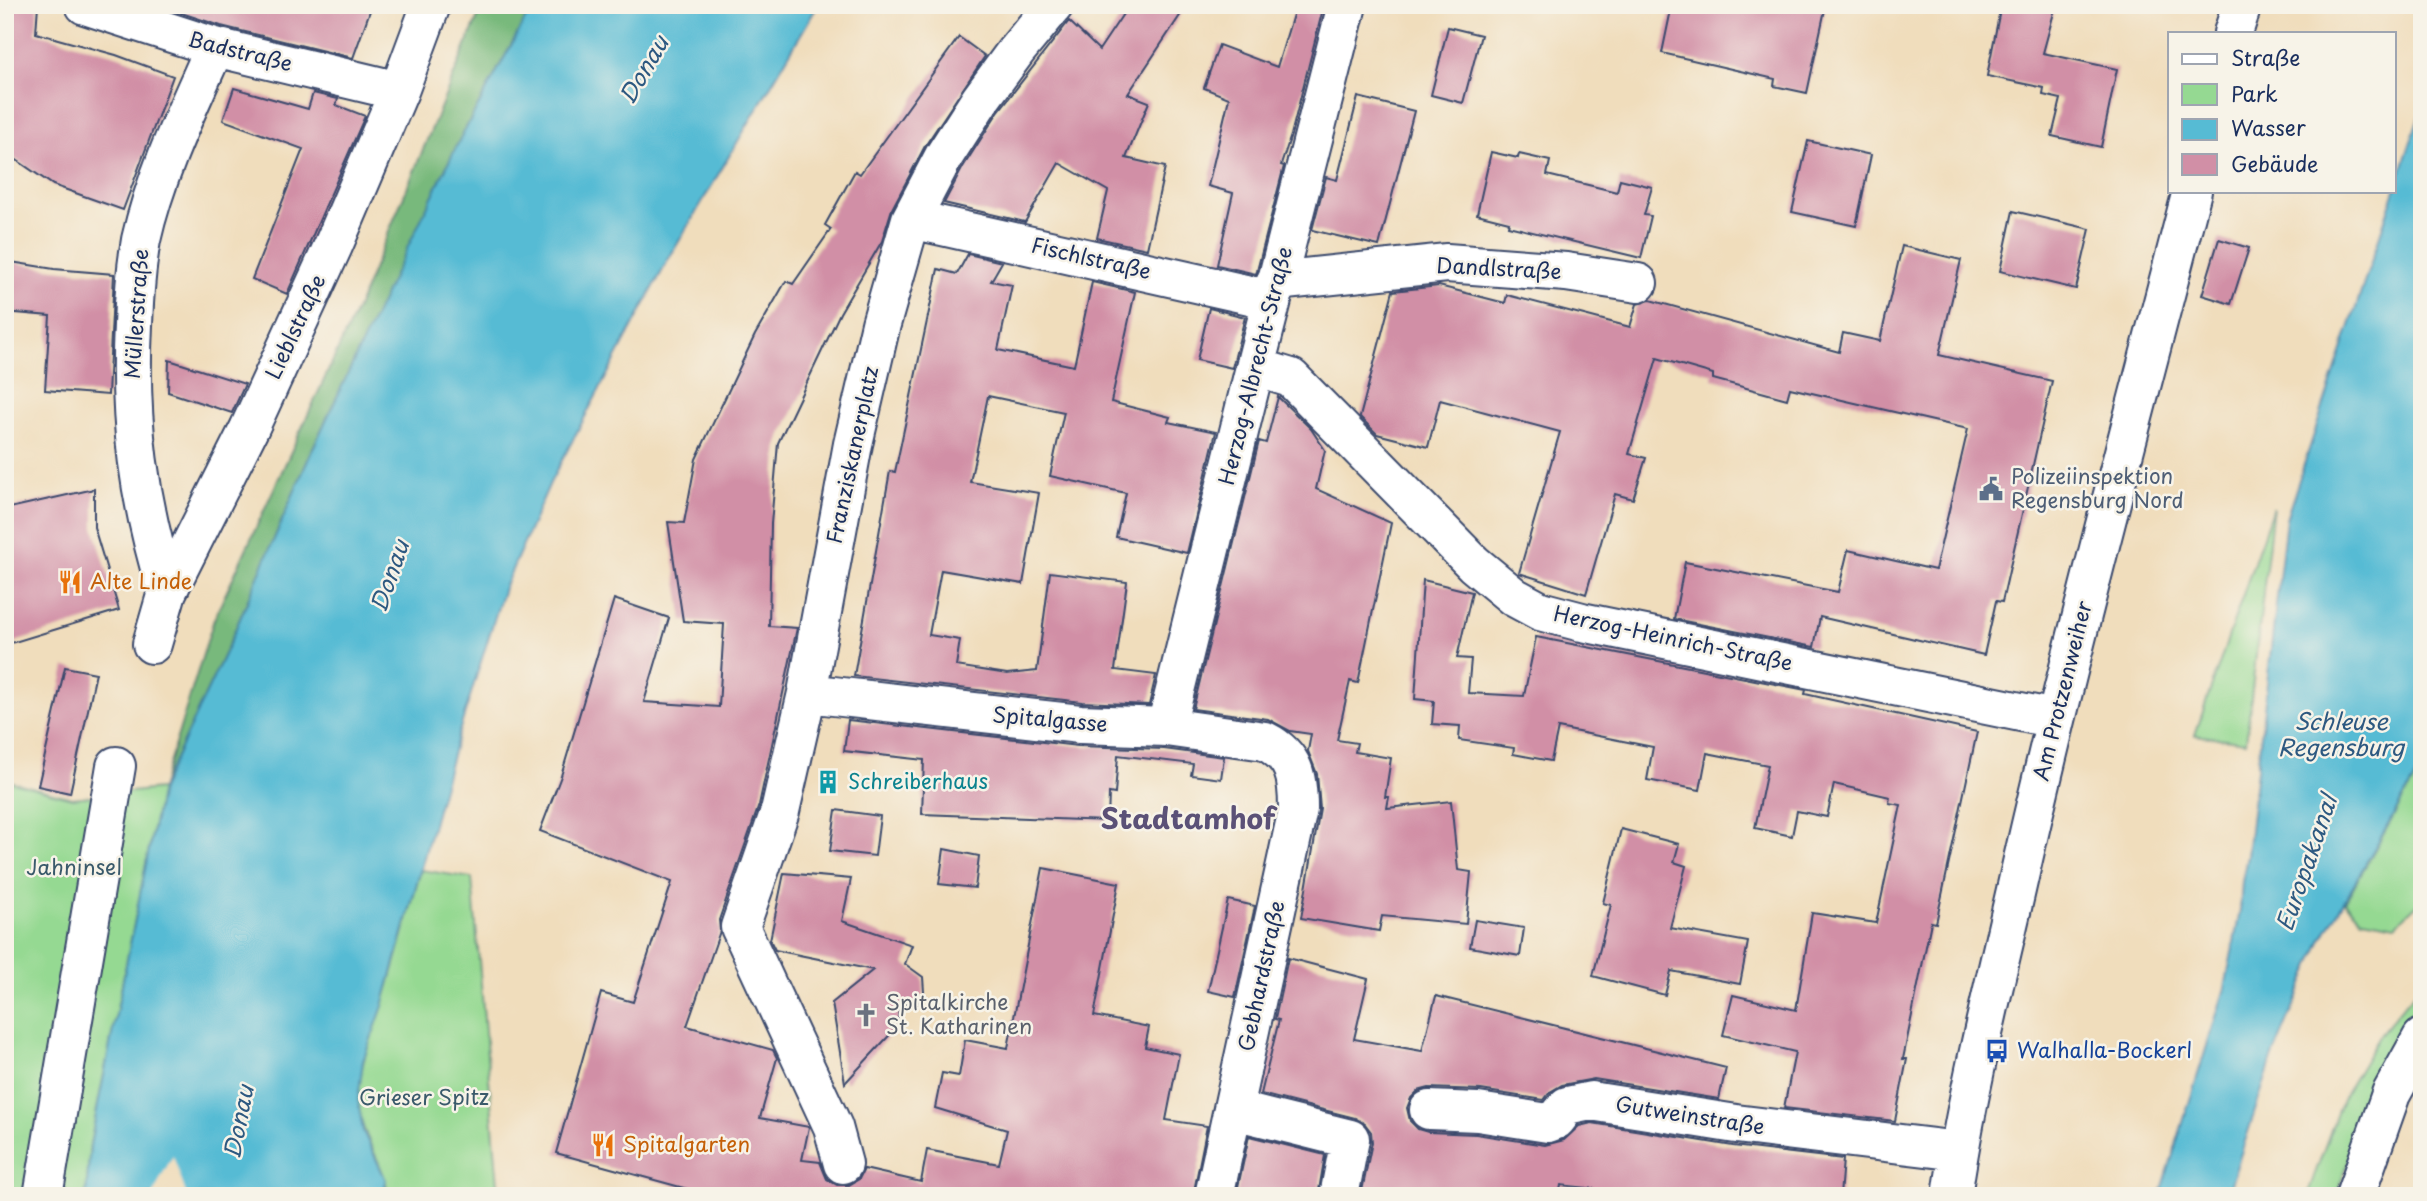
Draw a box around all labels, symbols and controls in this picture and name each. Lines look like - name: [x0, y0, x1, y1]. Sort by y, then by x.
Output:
- street label: Badstraße: [185, 22, 296, 79]
- water label: Donau: [609, 27, 677, 110]
- legend: [2168, 32, 2396, 192]
- text: Straße: [2231, 41, 2300, 73]
- text: Park: [2231, 77, 2278, 109]
- text: Wasser: [2231, 111, 2306, 143]
- text: Gebäude: [2231, 147, 2318, 179]
- street label: Fischlstraße: [1028, 228, 1154, 286]
- street label: Herzog-Albrecht-Straße: [1209, 243, 1299, 488]
- street label: Müllerstraße: [114, 248, 156, 380]
- street label: Dandlstraße: [1436, 248, 1562, 286]
- street label: Lieblstraße: [256, 268, 332, 384]
- street label: Franziskanerplatz: [817, 363, 885, 546]
- place label: Polizeiinspektion Regensburg Nord: [2011, 459, 2184, 515]
- public building icon: Polizeiinspektion Regensburg Nord: [1977, 475, 2005, 503]
- water label: Donau: [360, 533, 418, 616]
- place label: Alte Linde: [90, 564, 192, 596]
- restaurant icon: Alte Linde: [56, 568, 84, 596]
- street label: Herzog-Heinrich-Straße: [1551, 596, 1796, 678]
- street label: Am Protzenweiher: [2023, 597, 2099, 784]
- street label: Spitalgasse: [991, 697, 1109, 739]
- water label: Schleuse Regensburg: [2278, 703, 2406, 764]
- place label: Schreiberhaus: [848, 764, 988, 796]
- building icon: Schreiberhaus: [814, 768, 842, 796]
- water label: Europakanal: [2266, 786, 2346, 935]
- district label: Stadtamhof: [1101, 796, 1278, 839]
- park label: Jahninsel: [26, 850, 122, 882]
- street label: Gebhardstraße: [1228, 897, 1292, 1054]
- place label: Spitalkirche St. Katharinen: [886, 985, 1032, 1041]
- church icon: Spitalkirche St. Katharinen: [852, 1001, 880, 1029]
- place label: Walhalla-Bockerl: [2017, 1033, 2192, 1065]
- bus stop icon: Walhalla-Bockerl: [1983, 1037, 2011, 1065]
- water label: Donau: [213, 1080, 262, 1161]
- park label: Grieser Spitz: [359, 1080, 489, 1112]
- street label: Gutweinstraße: [1614, 1086, 1767, 1142]
- place label: Spitalgarten: [623, 1127, 750, 1159]
- restaurant icon: Spitalgarten: [589, 1131, 617, 1159]

